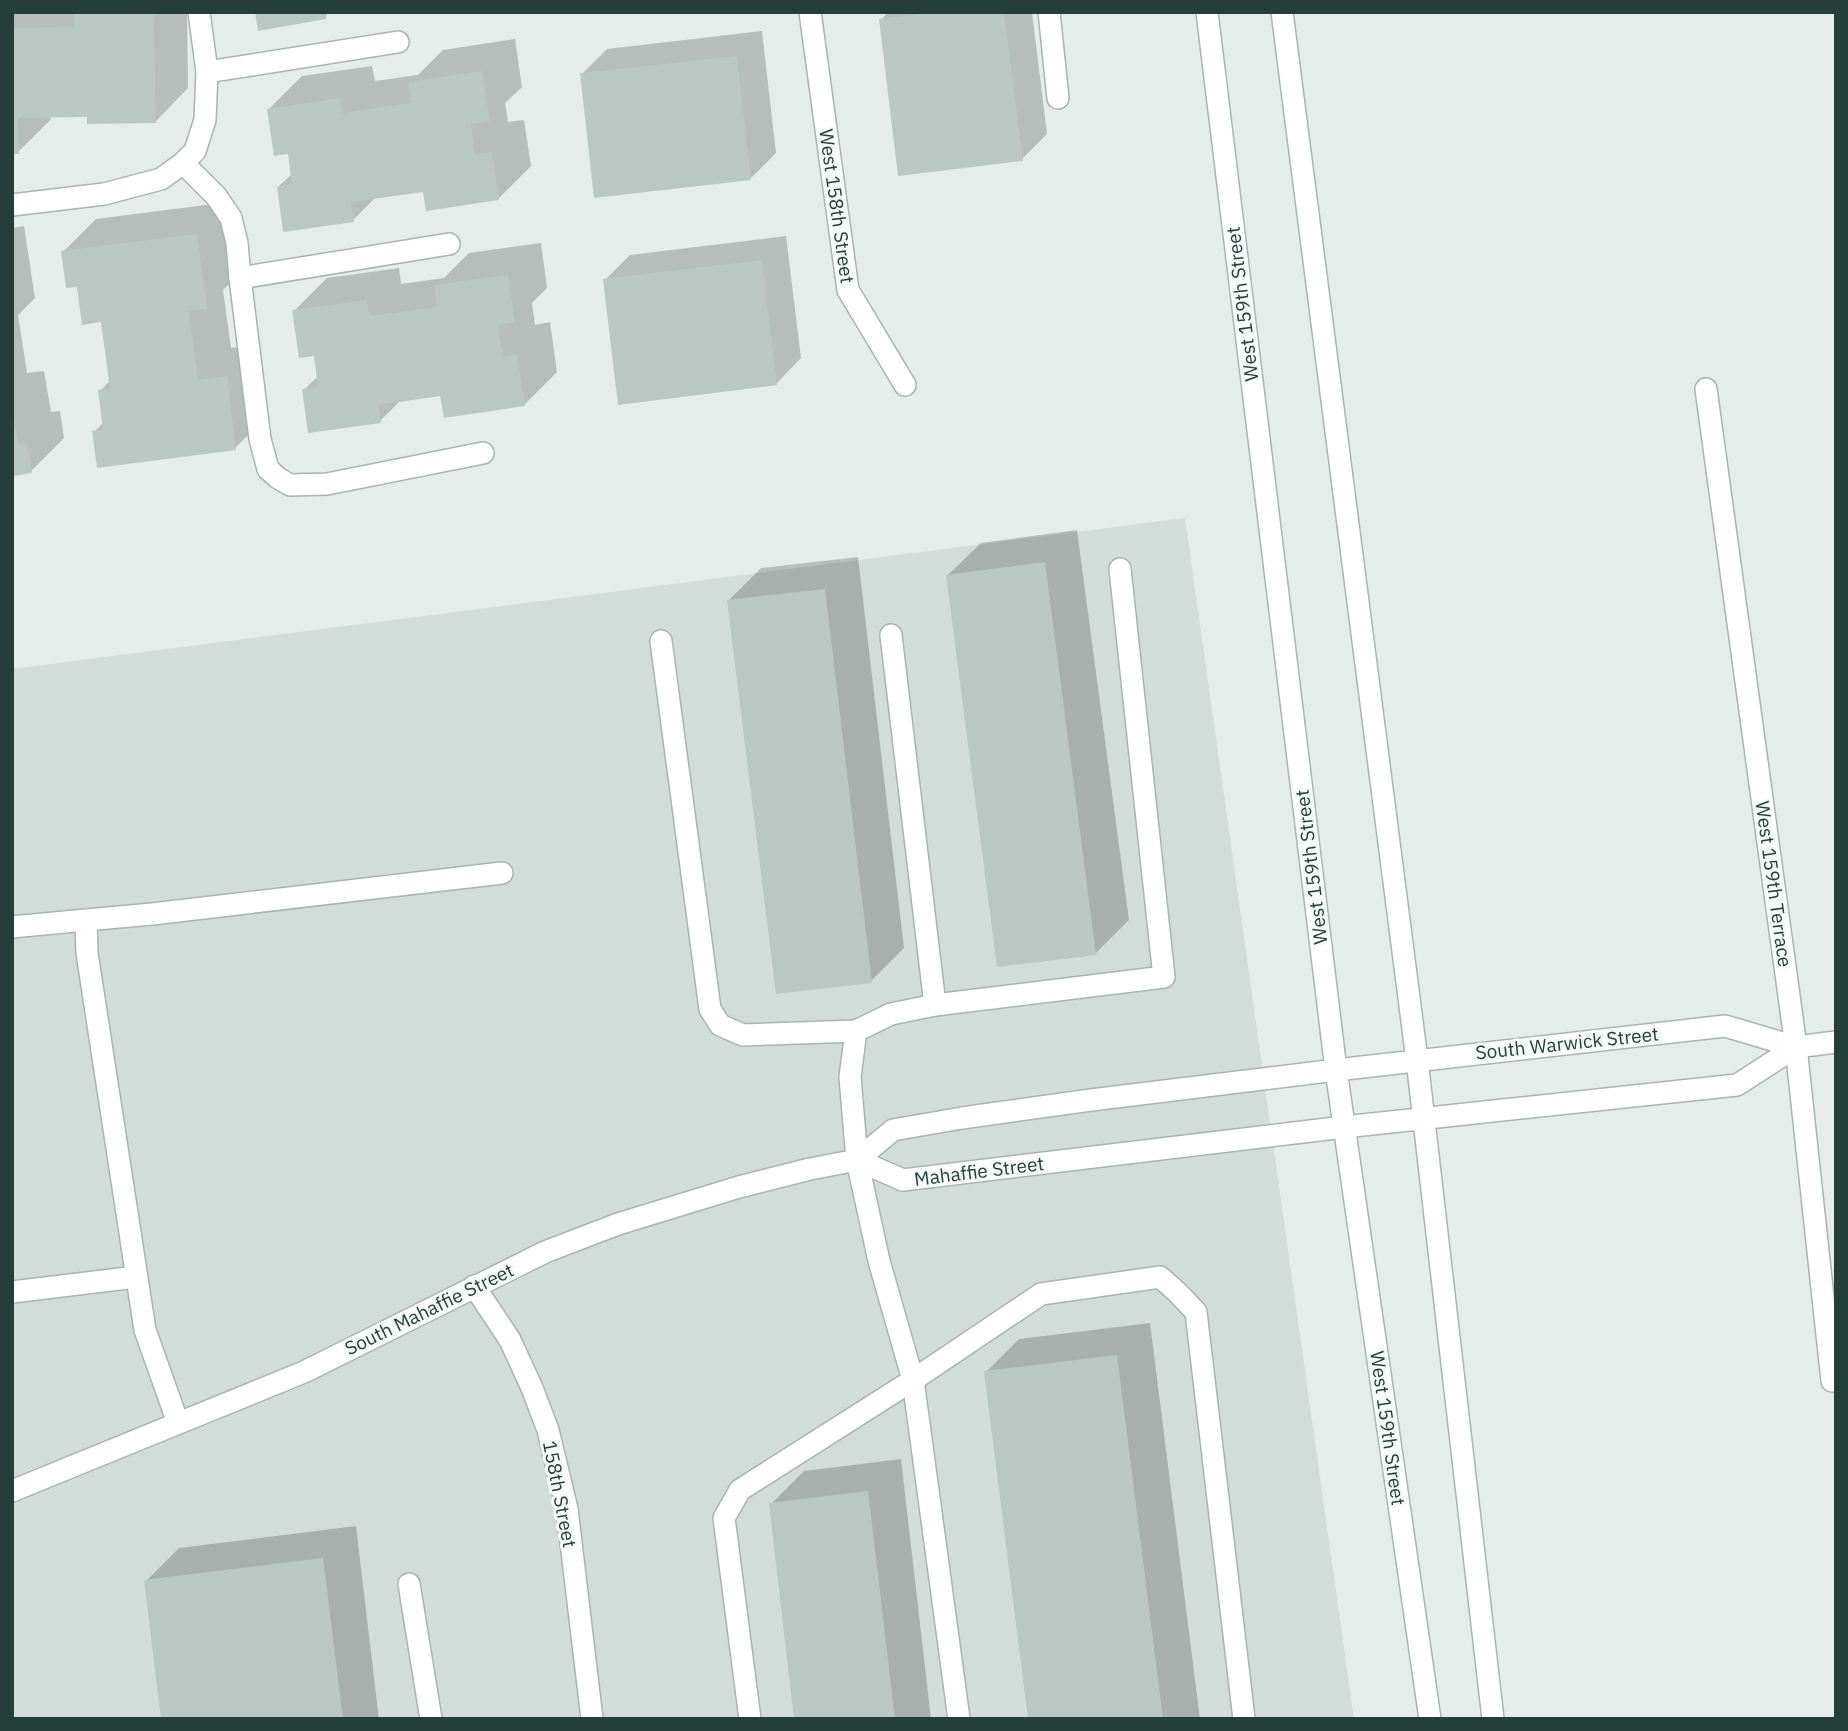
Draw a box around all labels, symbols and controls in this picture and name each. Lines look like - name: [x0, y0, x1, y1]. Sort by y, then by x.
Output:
- street label: West 158th Street: [814, 127, 860, 285]
- street label: West 159th Street: [1221, 225, 1263, 383]
- street label: West 159th Street: [1290, 788, 1332, 946]
- street label: West 159th Terrace: [1750, 799, 1798, 969]
- street label: South Warwick Street: [1474, 1021, 1660, 1065]
- street label: Mahaffie Street: [913, 1151, 1045, 1191]
- street label: South Mahaffie Street: [341, 1258, 517, 1360]
- street label: West 159th Street: [1365, 1349, 1411, 1507]
- street label: 158th Street: [538, 1439, 582, 1549]

